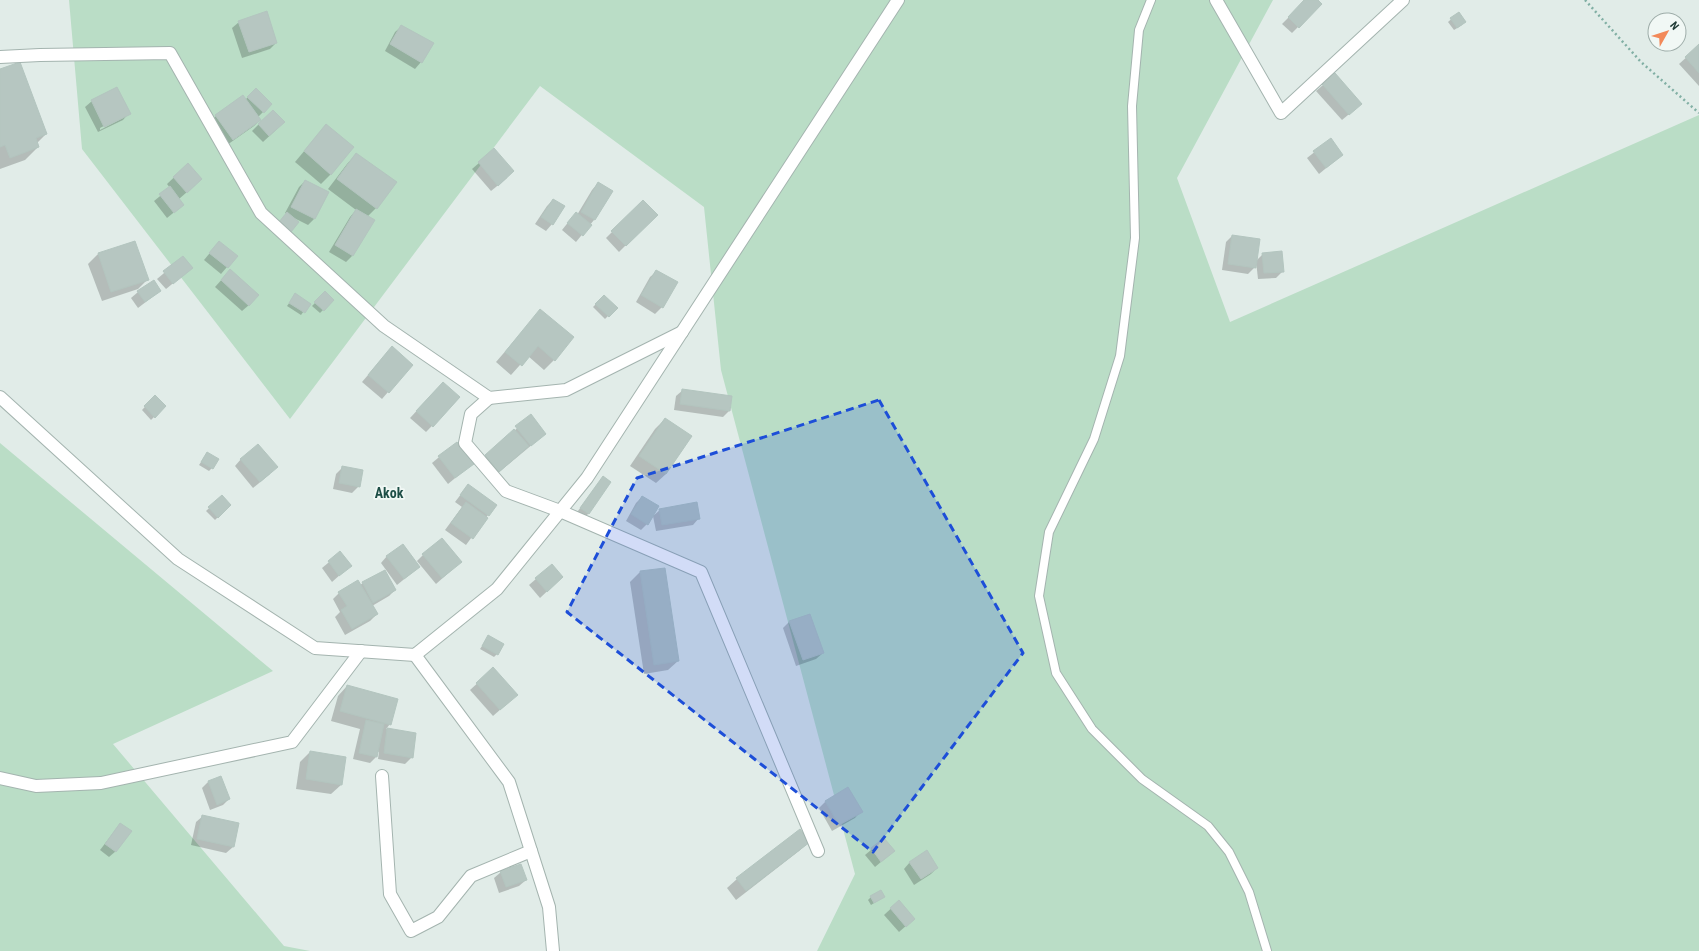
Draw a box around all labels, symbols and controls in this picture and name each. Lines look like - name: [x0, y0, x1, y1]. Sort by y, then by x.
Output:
- north arrow: [1647, 12, 1687, 52]
- text: N: [1667, 19, 1682, 33]
- district label: Akok: [375, 485, 404, 501]

